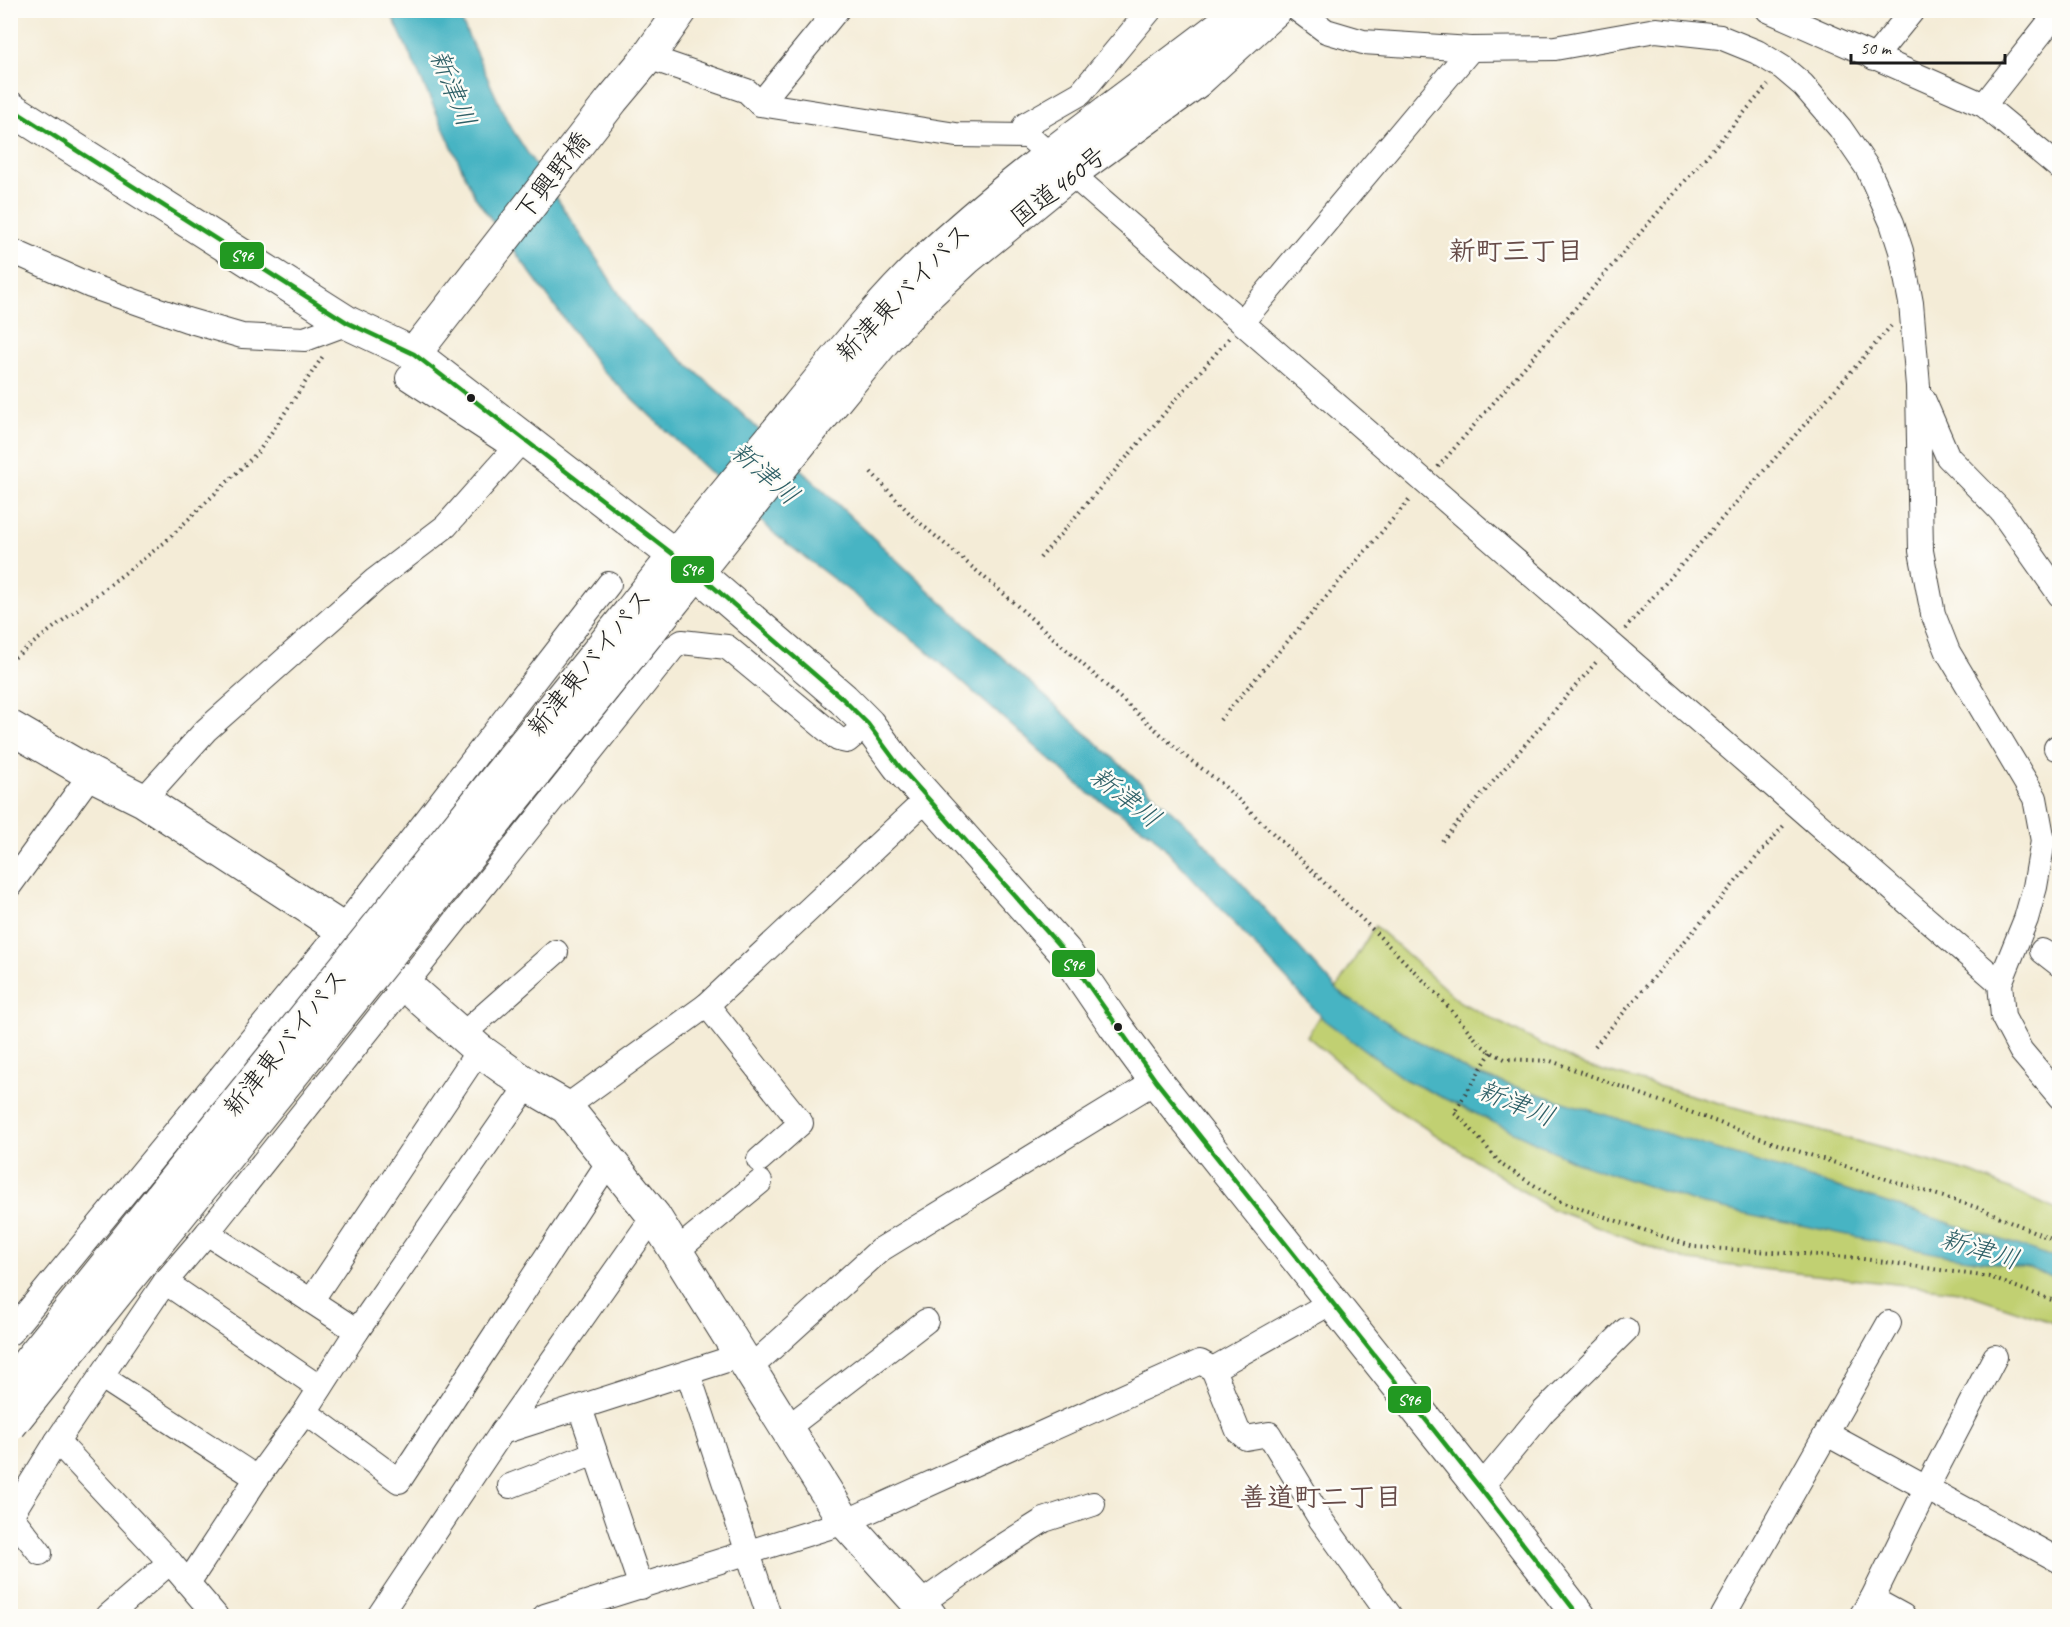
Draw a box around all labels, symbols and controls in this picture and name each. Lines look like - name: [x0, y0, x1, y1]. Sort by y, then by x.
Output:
- scale bar: [1851, 27, 2006, 65]
- text: 50 m: [1860, 37, 1893, 59]
- water label: 新津川: [422, 44, 484, 132]
- street label: 下興野橋: [507, 125, 597, 227]
- street label: 国道460号: [1004, 139, 1113, 234]
- street label: 新津東バイパス: [828, 216, 978, 369]
- district label: 新町三丁目: [1449, 234, 1584, 268]
- line badge: S96: [219, 241, 265, 270]
- text: S96: [231, 246, 255, 266]
- unlabelled marker: [465, 392, 477, 404]
- water label: 新津川: [723, 434, 807, 512]
- line badge: S96: [670, 555, 715, 584]
- text: S96: [681, 560, 705, 580]
- street label: 新津東バイパス: [519, 581, 659, 743]
- water label: 新津川: [1084, 759, 1168, 835]
- line badge: S96: [1051, 949, 1096, 978]
- text: S96: [1062, 955, 1086, 975]
- street label: 新津東バイパス: [215, 961, 355, 1123]
- unlabelled marker: [1112, 1021, 1124, 1033]
- water label: 新津川: [1472, 1072, 1560, 1134]
- water label: 新津川: [1936, 1221, 2024, 1277]
- line badge: S96: [1387, 1385, 1432, 1414]
- text: S96: [1398, 1390, 1422, 1410]
- district label: 善道町二丁目: [1240, 1480, 1402, 1514]

